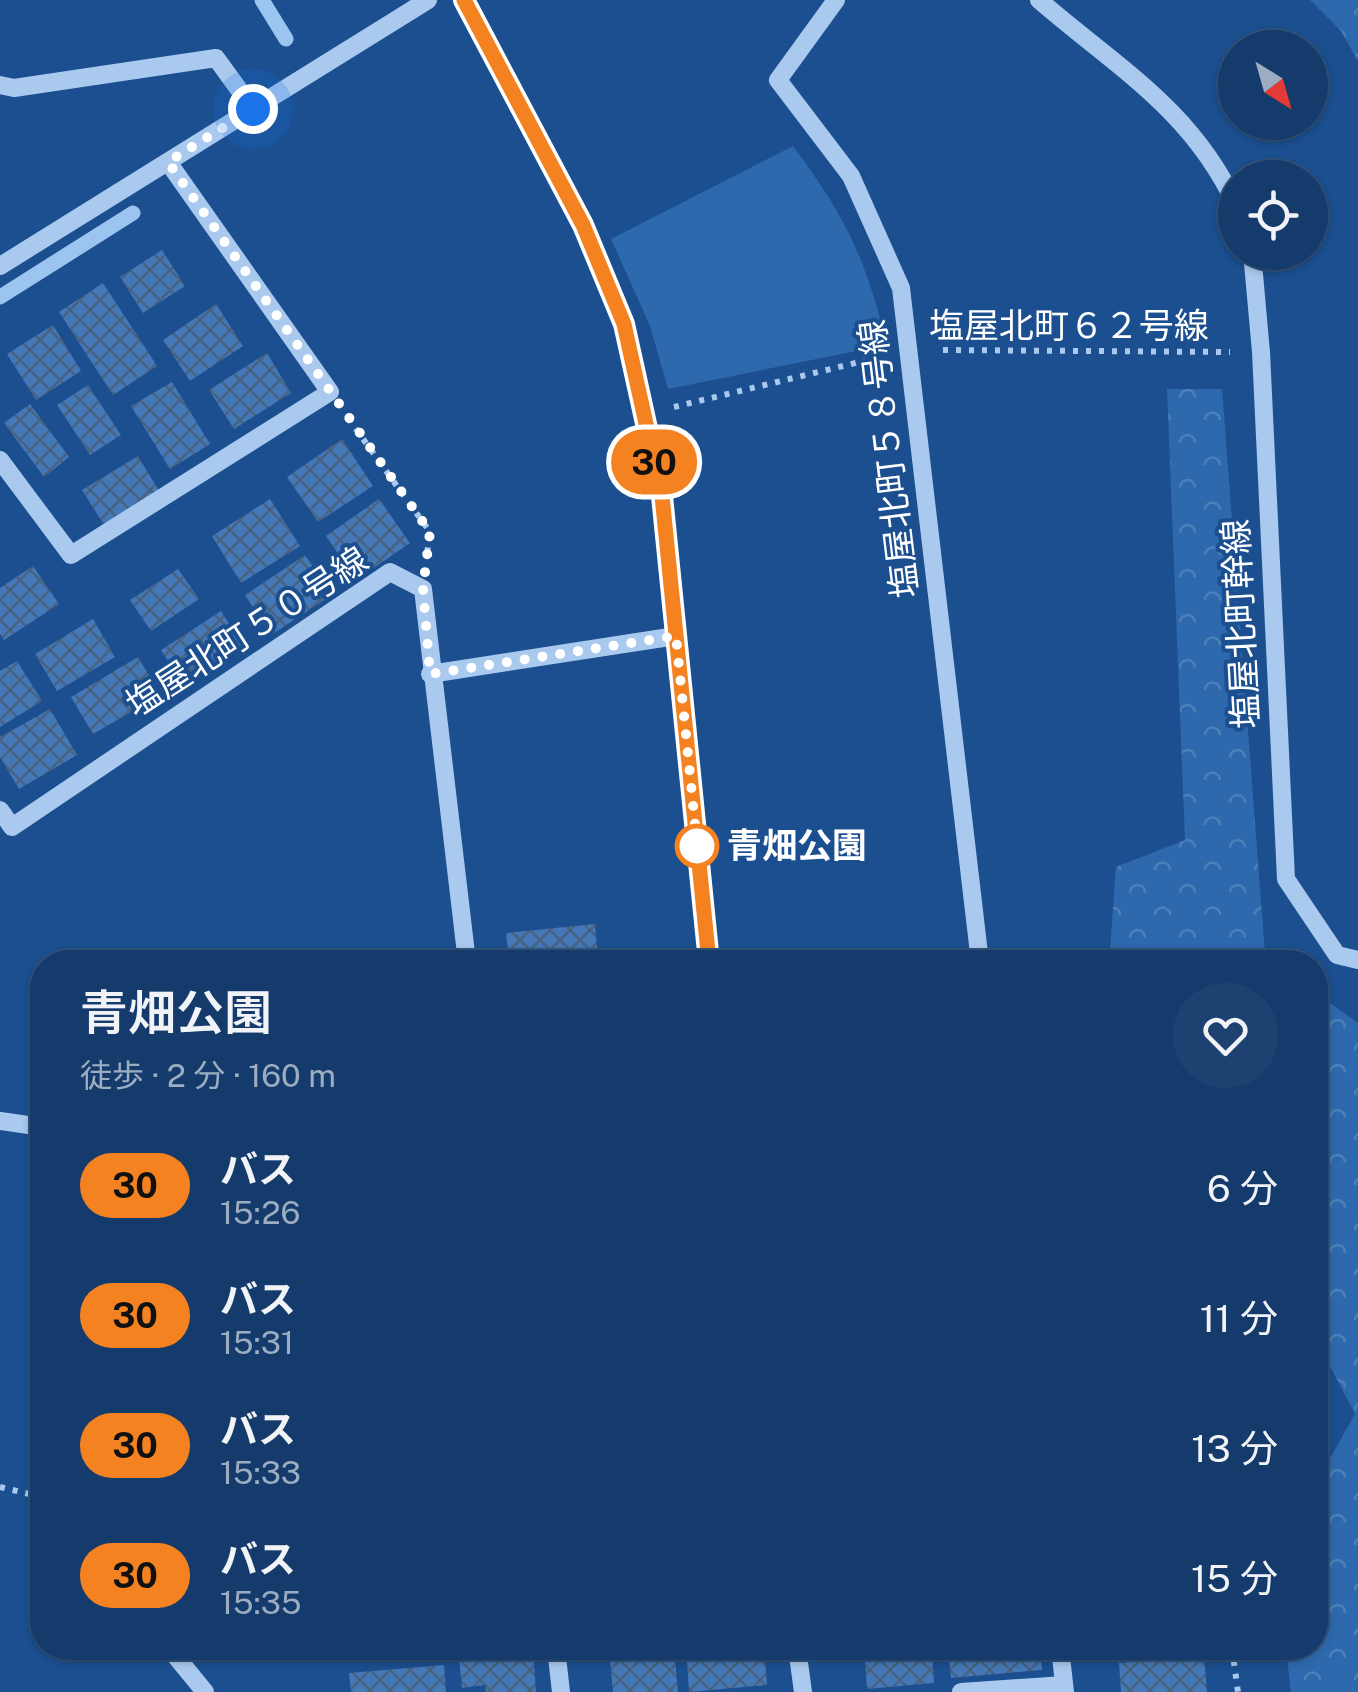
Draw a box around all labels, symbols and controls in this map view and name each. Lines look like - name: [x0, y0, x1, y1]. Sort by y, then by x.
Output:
- north arrow: [1218, 30, 1328, 140]
- map controls: [1218, 30, 1328, 270]
- your location: [228, 84, 278, 134]
- button: locate: [1218, 160, 1328, 270]
- street label: 塩屋北町６２号線: [929, 305, 1209, 346]
- street label: 塩屋北町５８号線: [851, 318, 926, 601]
- line badge: 30: [609, 430, 699, 494]
- text: 30: [631, 442, 677, 483]
- street label: 塩屋北町幹線: [1215, 518, 1266, 730]
- street label: 塩屋北町５０号線: [118, 538, 375, 725]
- marker: 青畑公園: [676, 825, 718, 867]
- place label: 青畑公園: [727, 825, 867, 866]
- button: heart: [1173, 983, 1278, 1088]
- text: 青畑公園: [80, 984, 272, 1041]
- text: 徒歩 · 2 分 · 160 m: [80, 1057, 336, 1094]
- text: バス: [220, 1147, 296, 1192]
- text: 30: [112, 1165, 158, 1206]
- text: 6 分: [1207, 1166, 1278, 1211]
- text: 15:26: [220, 1194, 300, 1231]
- text: バス: [220, 1277, 296, 1322]
- text: 30: [112, 1295, 158, 1336]
- text: 11 分: [1200, 1296, 1278, 1341]
- text: 15:31: [220, 1324, 294, 1361]
- text: バス: [220, 1407, 296, 1452]
- text: 30: [112, 1425, 158, 1466]
- text: 13 分: [1191, 1426, 1278, 1471]
- text: 15:33: [220, 1454, 301, 1491]
- text: バス: [220, 1537, 296, 1582]
- text: 30: [112, 1555, 158, 1596]
- text: 15 分: [1191, 1556, 1278, 1601]
- text: 15:35: [220, 1584, 301, 1621]

